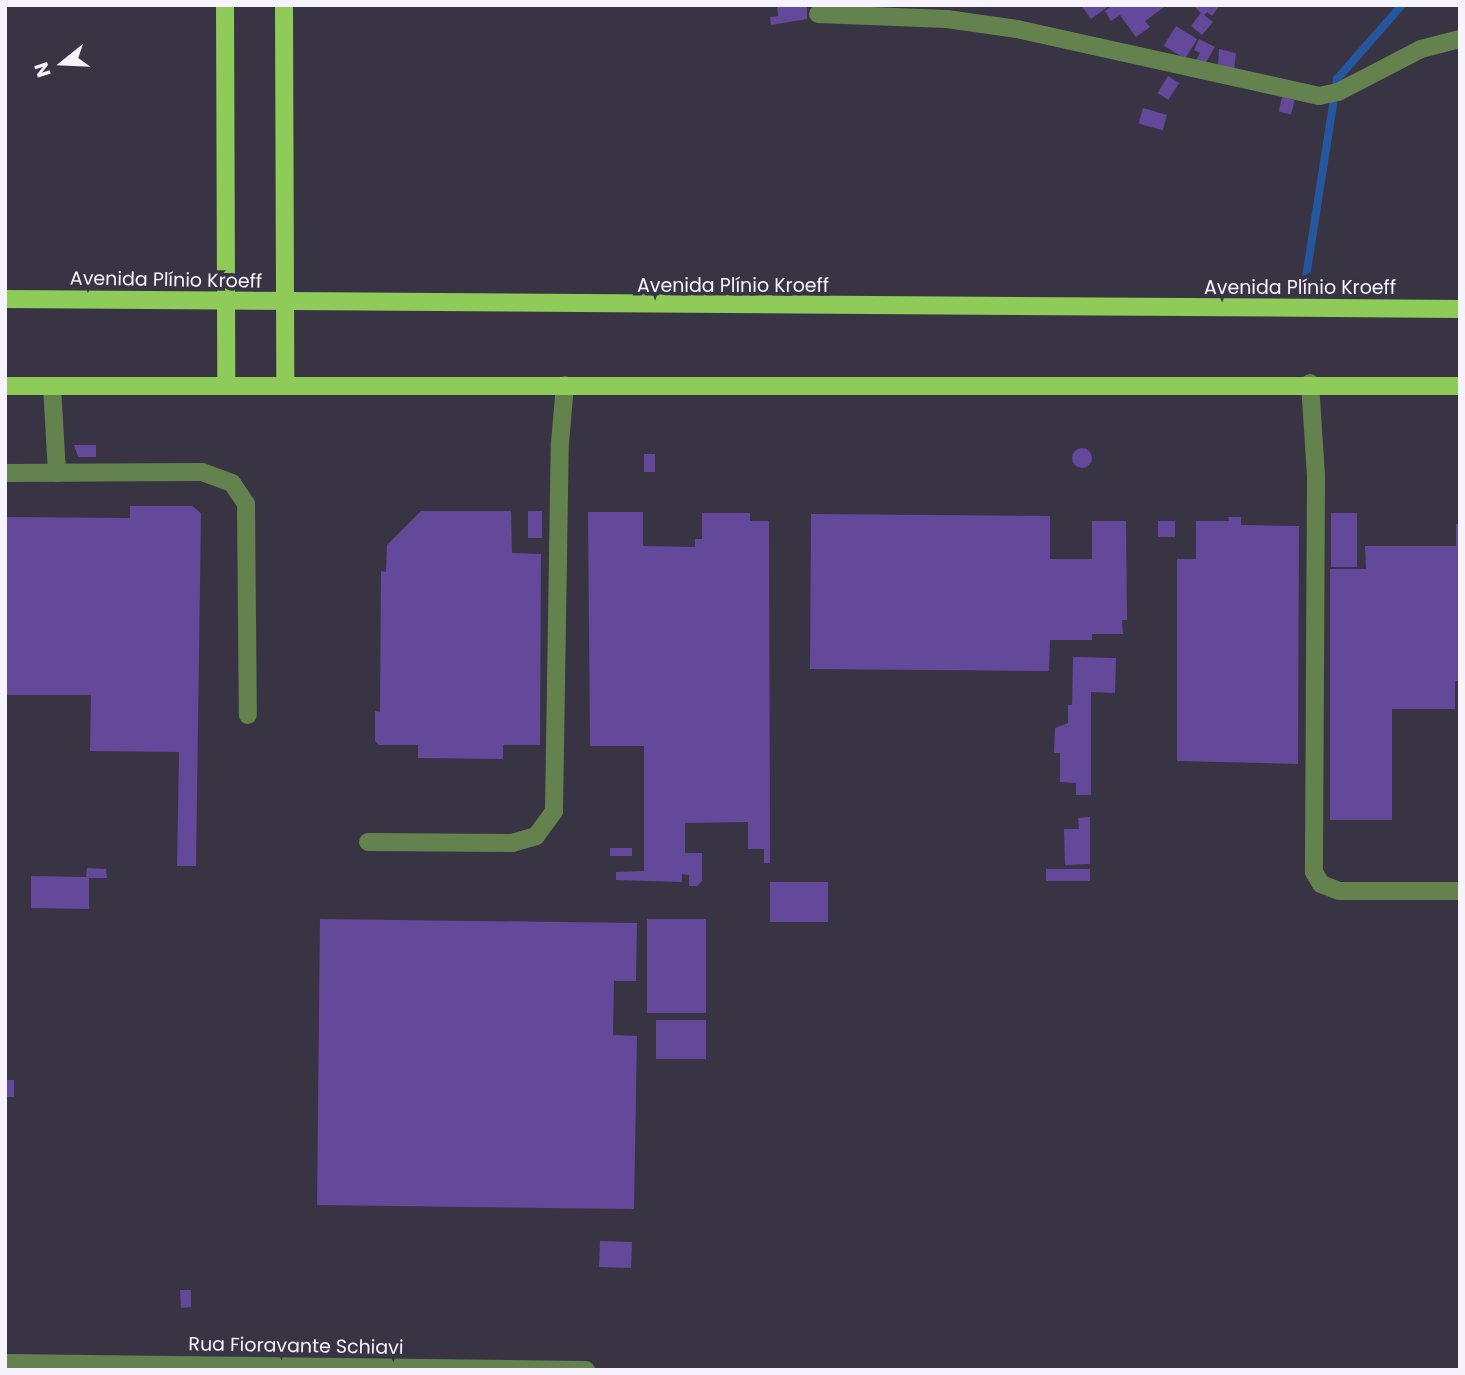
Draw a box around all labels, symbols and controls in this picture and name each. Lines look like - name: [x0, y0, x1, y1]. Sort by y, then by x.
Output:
- north arrow: [28, 28, 98, 98]
- text: N: [28, 59, 58, 81]
- street label: Avenida Plínio Kroeff: [70, 267, 262, 293]
- street label: Avenida Plínio Kroeff: [637, 275, 829, 297]
- street label: Avenida Plínio Kroeff: [1204, 277, 1396, 299]
- street label: Rua Fioravante Schiavi: [188, 1333, 404, 1359]

